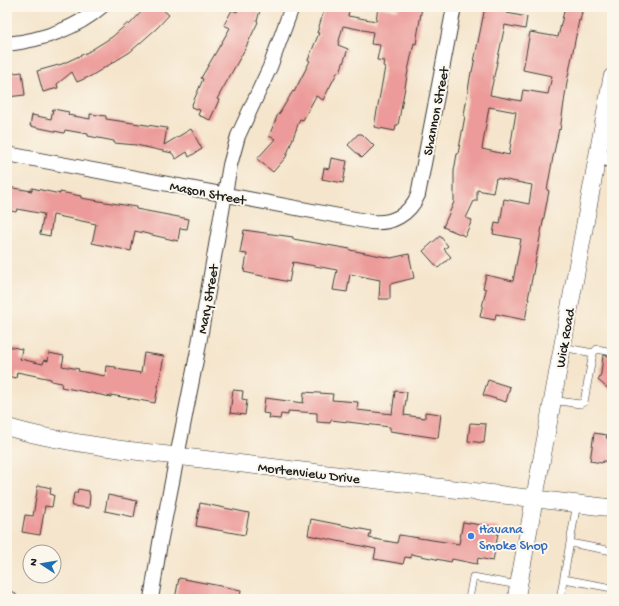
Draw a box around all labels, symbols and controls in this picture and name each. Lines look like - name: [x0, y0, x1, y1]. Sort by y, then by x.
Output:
- street label: Shannon Street: [421, 65, 455, 157]
- street label: Mason Street: [168, 179, 248, 210]
- street label: Mary Street: [195, 262, 224, 335]
- street label: Wick Road: [553, 306, 580, 369]
- street label: Mortenview Drive: [257, 460, 361, 489]
- place label: Havana Smoke Shop: [479, 522, 548, 555]
- marker: Havana Smoke Shop: [466, 531, 476, 541]
- north arrow: [22, 544, 62, 584]
- text: N: [28, 558, 41, 567]

